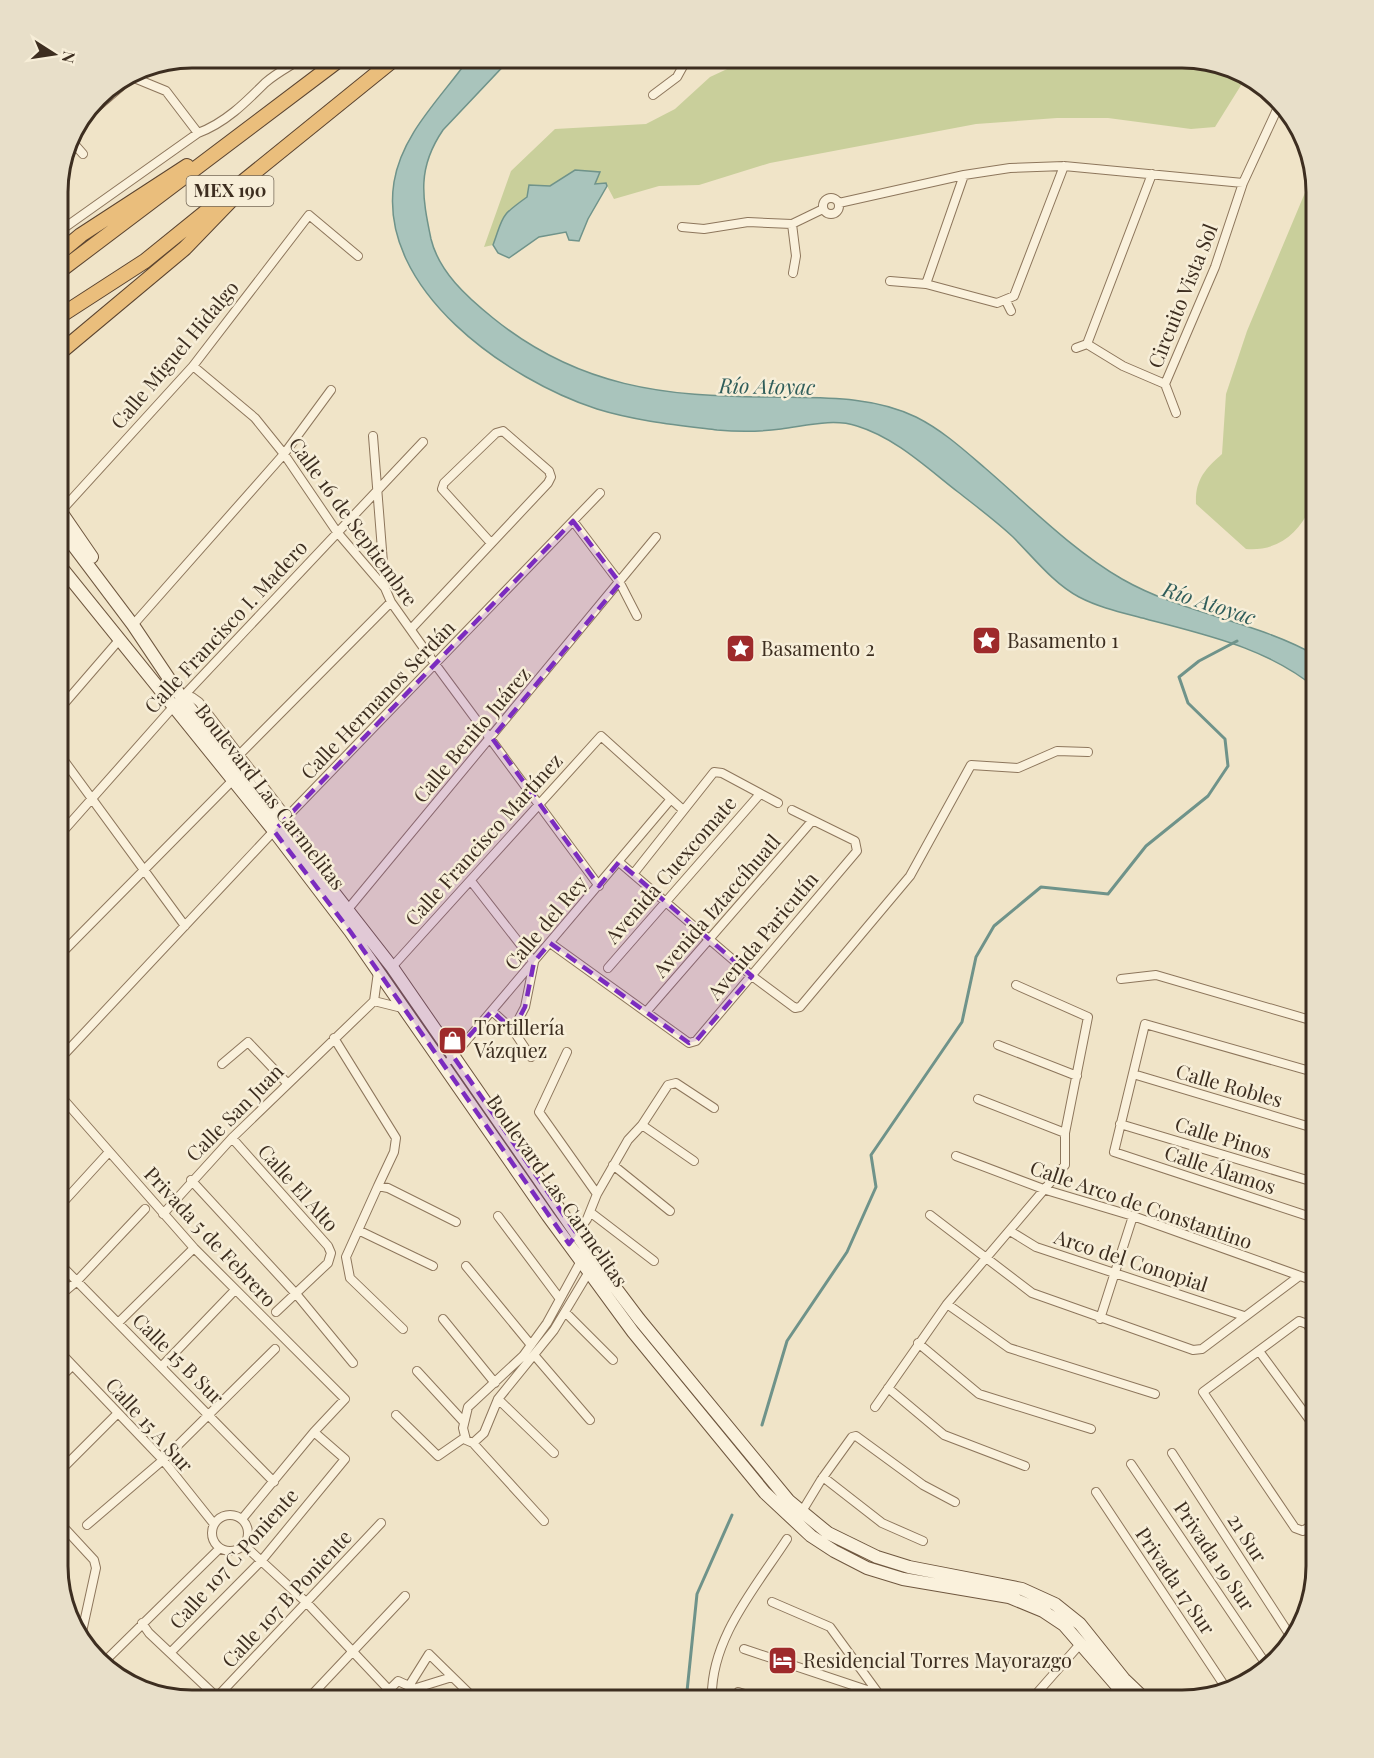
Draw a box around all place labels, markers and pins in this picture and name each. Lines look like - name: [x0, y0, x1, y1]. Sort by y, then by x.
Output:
- place icon: Basamento 1: [970, 625, 1002, 657]
- place label: Basamento 1: [1007, 626, 1119, 653]
- place icon: Basamento 2: [724, 633, 756, 665]
- place label: Basamento 2: [761, 634, 875, 661]
- place label: Tortillería Vázquez: [473, 1013, 564, 1063]
- shop icon: Tortillería Vázquez: [437, 1024, 469, 1056]
- hotel icon: Residencial Torres Mayorazgo: [766, 1645, 798, 1677]
- place label: Residencial Torres Mayorazgo: [803, 1646, 1072, 1673]

